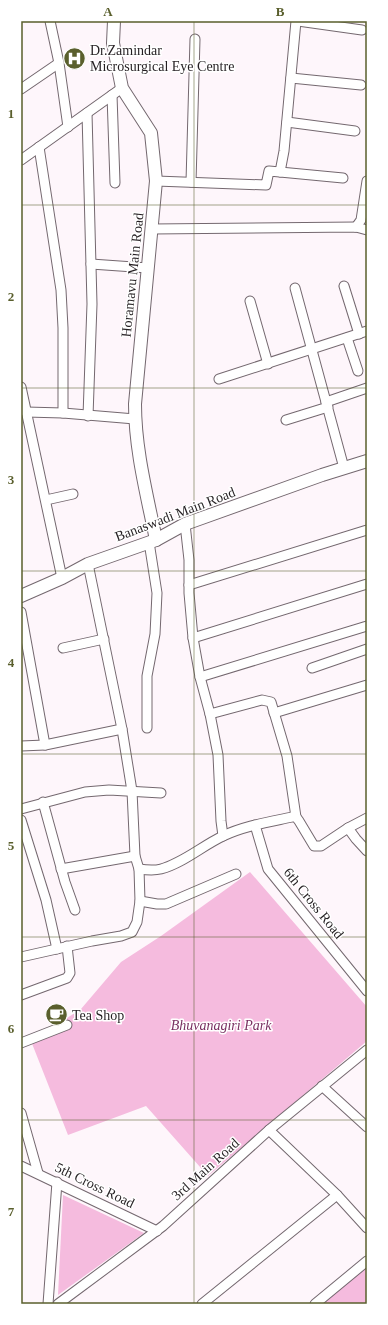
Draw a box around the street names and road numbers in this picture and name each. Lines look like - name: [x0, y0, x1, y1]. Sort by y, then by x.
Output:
- street label: Horamavu Main Road: [118, 212, 146, 338]
- street label: Banaswadi Main Road: [113, 485, 237, 544]
- street label: 6th Cross Road: [281, 865, 347, 942]
- street label: 3rd Main Road: [169, 1135, 242, 1203]
- street label: 5th Cross Road: [53, 1160, 137, 1211]

